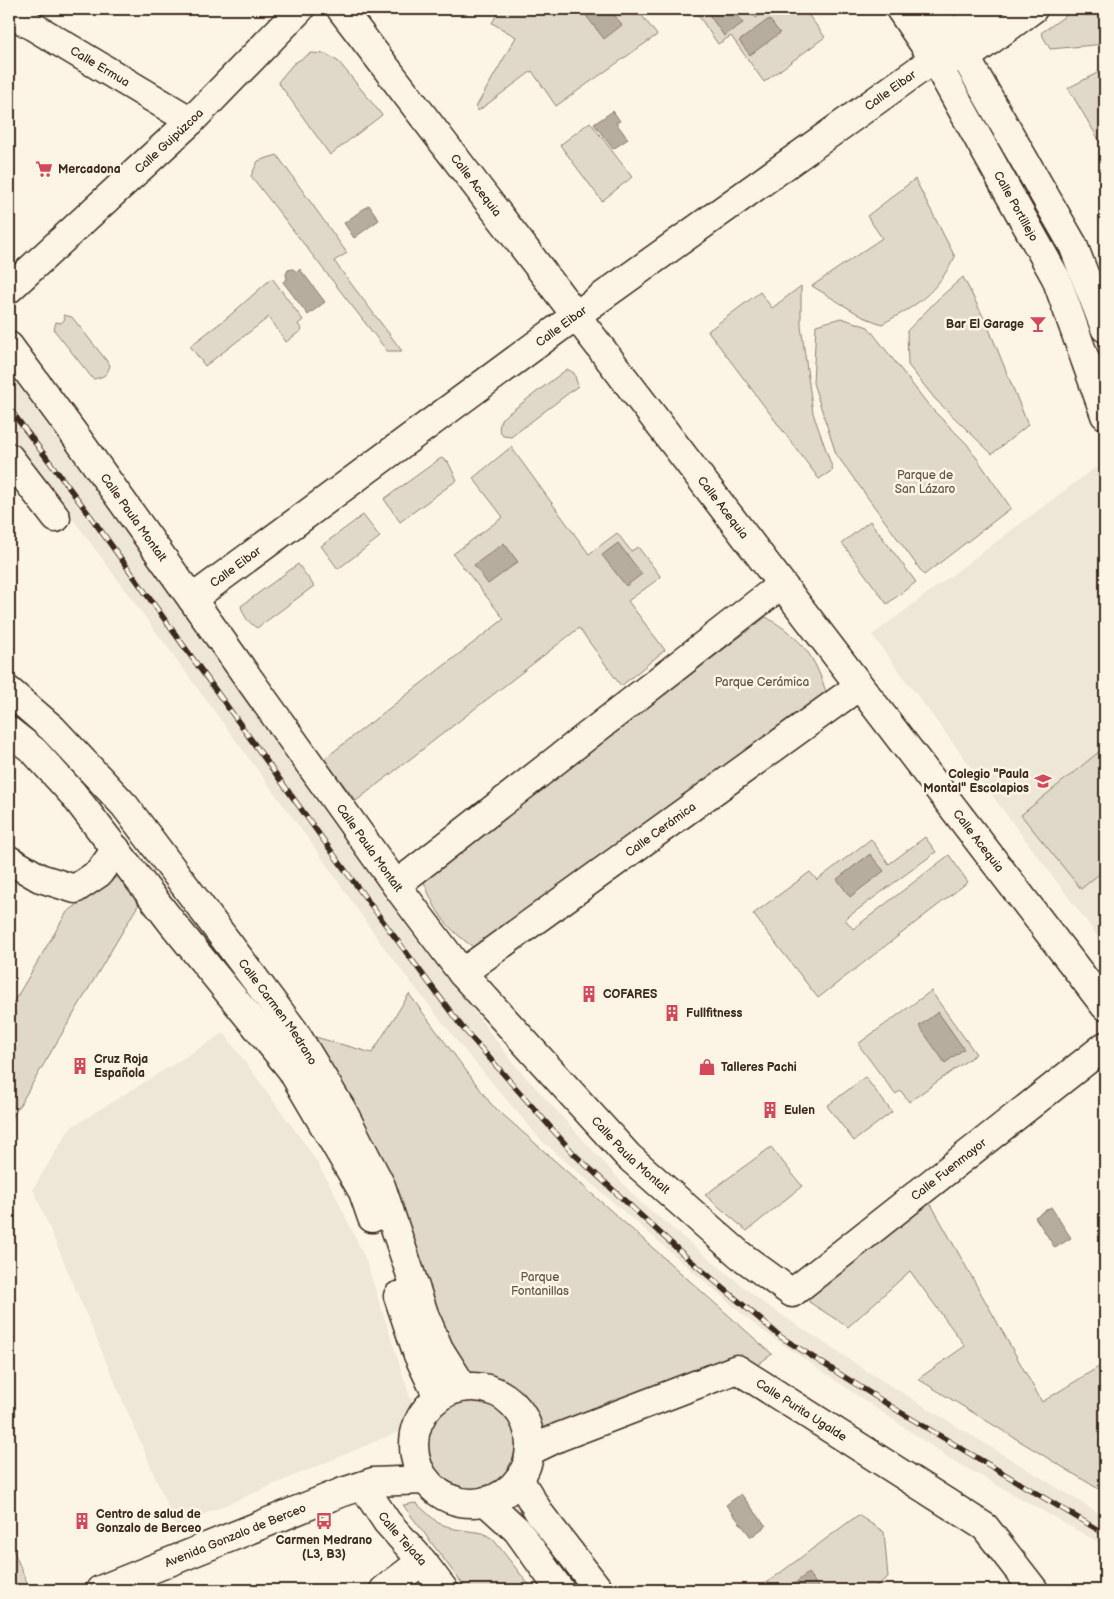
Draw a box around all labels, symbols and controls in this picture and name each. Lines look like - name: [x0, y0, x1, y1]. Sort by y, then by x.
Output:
- street label: Calle Ermua: [67, 43, 132, 91]
- street label: Calle Eibar: [862, 67, 920, 114]
- street label: Calle Guipúzcoa: [132, 106, 207, 177]
- street label: Calle Acequia: [447, 151, 504, 220]
- supermarket icon: Mercadona: [34, 159, 54, 179]
- place label: Mercadona: [58, 162, 121, 177]
- street label: Calle Portillejo: [990, 169, 1041, 244]
- street label: Calle Eibar: [533, 303, 590, 350]
- bar icon: Bar El Garage: [1028, 314, 1048, 334]
- place label: Bar El Garage: [946, 317, 1024, 332]
- park label: Parque de San Lázaro: [895, 468, 956, 497]
- street label: Calle Paula Montalt: [97, 471, 170, 565]
- street label: Calle Acequia: [694, 473, 751, 542]
- street label: Calle Eibar: [207, 543, 265, 591]
- park label: Parque Cerámica: [715, 675, 809, 690]
- place label: Colegio "Paula Montal" Escolapios: [923, 767, 1029, 796]
- school or university icon: Colegio "Paula Montal" Escolapios: [1033, 771, 1053, 791]
- street label: Calle Cerámica: [623, 799, 699, 860]
- street label: Calle Paula Montalt: [333, 801, 406, 895]
- street label: Calle Acequia: [949, 807, 1007, 876]
- street label: Calle Carmen Medrano: [235, 956, 320, 1068]
- building icon: COFARES: [579, 984, 599, 1004]
- place label: COFARES: [603, 987, 657, 1002]
- building icon: Fullfitness: [662, 1003, 682, 1023]
- place label: Fullfitness: [686, 1006, 742, 1021]
- place label: Cruz Roja Española: [94, 1052, 148, 1081]
- building icon: Cruz Roja Española: [70, 1056, 90, 1076]
- shop icon: Talleres Pachi: [697, 1057, 717, 1077]
- place label: Talleres Pachi: [721, 1060, 797, 1075]
- building icon: Eulen: [760, 1100, 780, 1120]
- place label: Eulen: [784, 1103, 815, 1118]
- street label: Calle Paula Montalt: [588, 1114, 673, 1198]
- street label: Calle Fuenmayor: [908, 1135, 990, 1204]
- park label: Parque Fontanillas: [511, 1270, 569, 1299]
- street label: Calle Purita Ugalde: [753, 1376, 849, 1445]
- street label: Avenida Gonzalo de Berceo: [163, 1500, 309, 1571]
- place label: Centro de salud de Gonzalo de Berceo: [96, 1507, 201, 1536]
- street label: Calle Tejada: [374, 1509, 430, 1569]
- building icon: Centro de salud de Gonzalo de Berceo: [72, 1511, 92, 1531]
- bus stop icon: Carmen Medrano (L3, B3): [314, 1511, 334, 1531]
- place label: Carmen Medrano (L3, B3): [276, 1533, 372, 1562]

